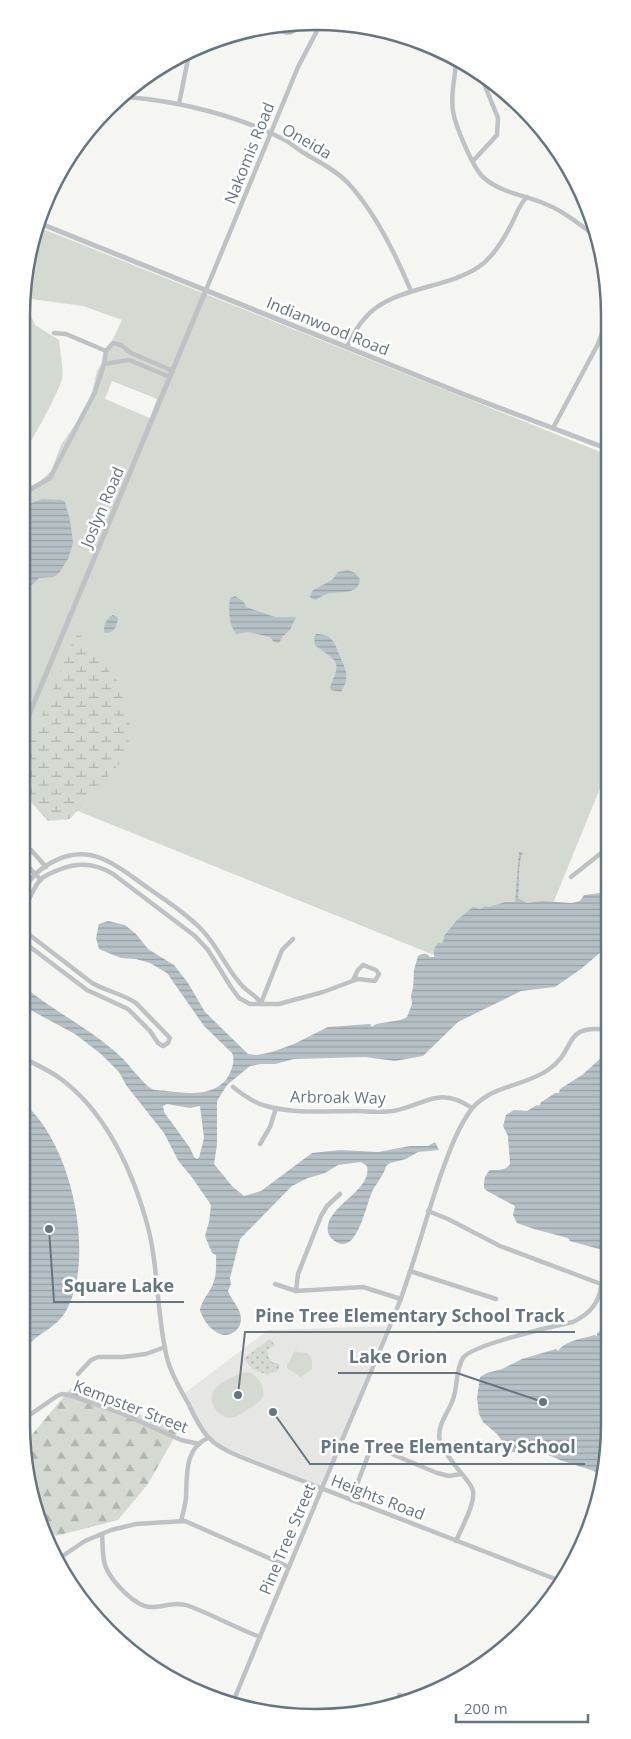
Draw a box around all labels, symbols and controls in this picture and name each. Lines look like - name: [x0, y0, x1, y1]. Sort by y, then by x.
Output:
- street label: Nakomis Road: [219, 99, 279, 207]
- street label: Oneida: [278, 118, 336, 164]
- street label: Indianwood Road: [263, 291, 393, 361]
- street label: Joslyn Road: [74, 463, 129, 553]
- street label: Arbroak Way: [290, 1085, 387, 1109]
- callout: Square Lake: [54, 1269, 184, 1302]
- text: Square Lake: [64, 1273, 174, 1297]
- callout: Pine Tree Elementary School Track: [245, 1299, 575, 1332]
- text: Pine Tree Elementary School Track: [255, 1303, 566, 1327]
- callout: Lake Orion: [338, 1340, 457, 1373]
- text: Lake Orion: [349, 1344, 447, 1368]
- street label: Kempster Street: [71, 1374, 192, 1438]
- callout: Pine Tree Elementary School: [310, 1431, 585, 1464]
- text: Pine Tree Elementary School: [320, 1434, 576, 1458]
- street label: Heights Road: [328, 1469, 428, 1525]
- street label: Pine Tree Street: [254, 1480, 320, 1598]
- scale bar: [456, 1692, 588, 1724]
- text: 200 m: [464, 1698, 508, 1718]

